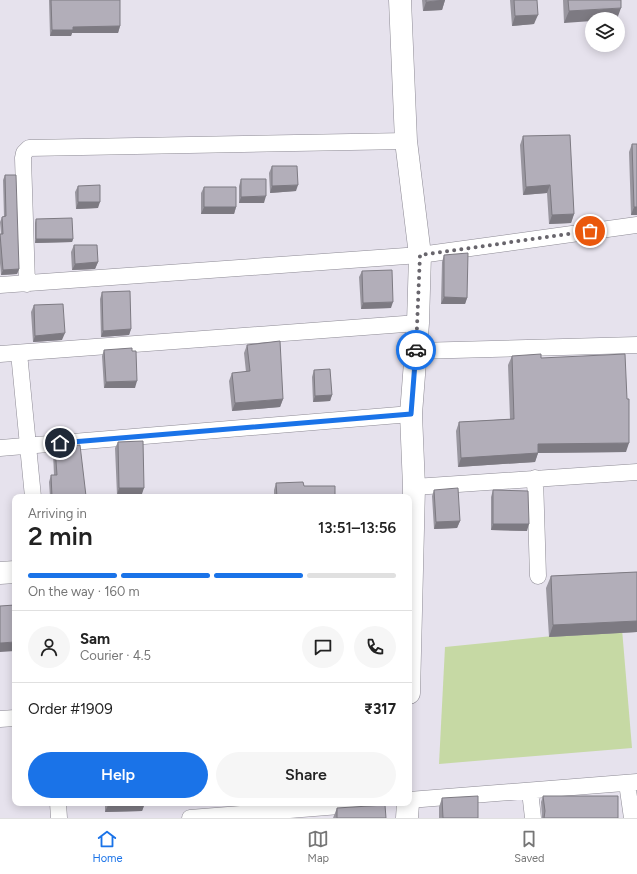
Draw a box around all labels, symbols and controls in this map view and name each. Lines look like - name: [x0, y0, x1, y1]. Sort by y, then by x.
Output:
- map controls: [585, 12, 625, 52]
- button: layers: [585, 12, 625, 52]
- pin: [573, 214, 607, 248]
- icon: bag: [579, 220, 601, 242]
- courier: [396, 330, 436, 370]
- icon: car: [405, 339, 427, 361]
- pin: [43, 426, 77, 460]
- icon: home: [49, 432, 71, 454]
- text: Arriving in: [28, 506, 87, 521]
- text: 13:51–13:56: [318, 519, 396, 537]
- text: 2 min: [28, 520, 93, 552]
- text: On the way · 160 m: [28, 584, 140, 599]
- button: person: [28, 626, 70, 668]
- button: chat: [302, 626, 344, 668]
- button: phone: [354, 626, 396, 668]
- text: Sam: [80, 630, 110, 648]
- text: Courier · 4.5: [80, 648, 151, 663]
- text: Order #1909: [28, 700, 113, 718]
- text: ₹317: [364, 700, 396, 718]
- button: Help: [28, 752, 208, 798]
- button: Share: [216, 752, 396, 798]
- tab: Home: [92, 828, 122, 865]
- tab: Map: [307, 828, 329, 865]
- tab: Saved: [514, 828, 545, 865]

